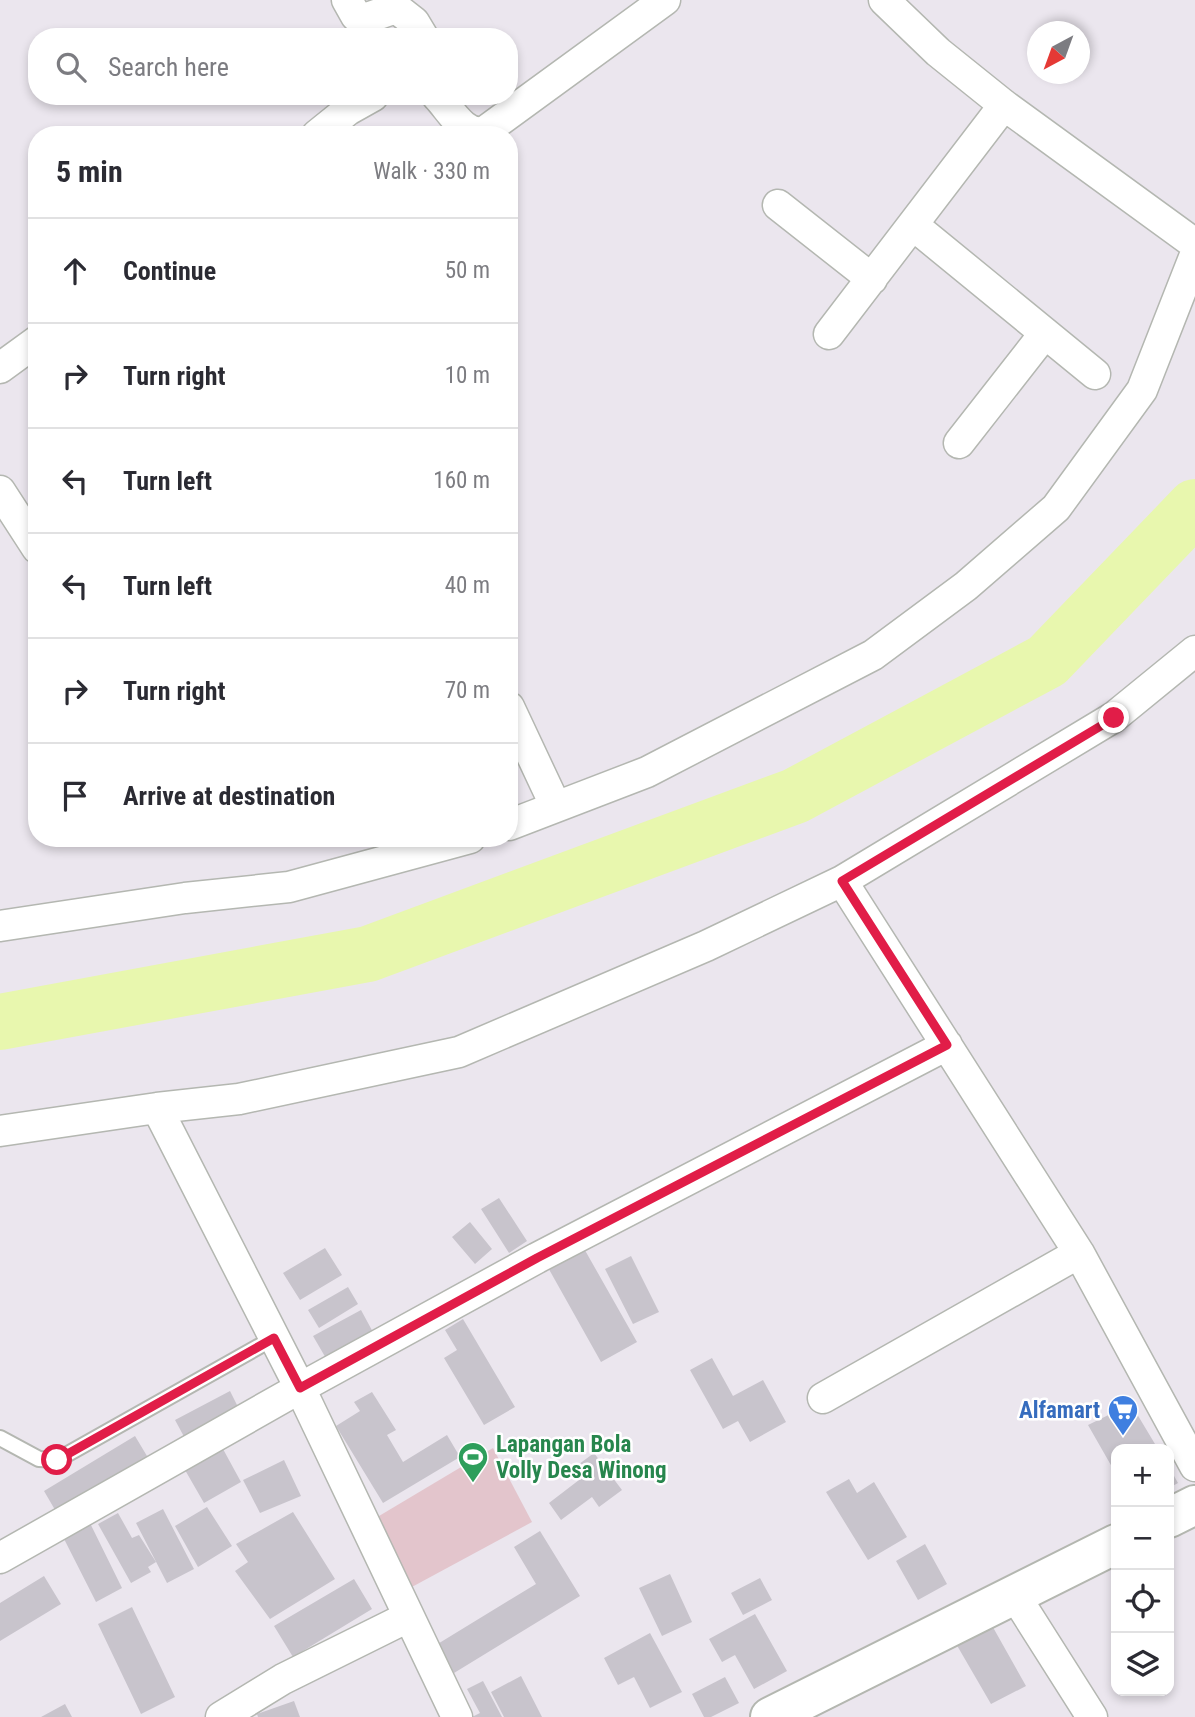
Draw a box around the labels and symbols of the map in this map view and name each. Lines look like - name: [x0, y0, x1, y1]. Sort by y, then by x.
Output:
- north arrow: [1027, 21, 1090, 84]
- route end: [1098, 702, 1129, 733]
- supermarket icon: Alfamart: [1106, 1393, 1140, 1437]
- place label: Alfamart: [1019, 1397, 1100, 1424]
- place label: Lapangan Bola Volly Desa Winong: [496, 1431, 667, 1484]
- sports icon: Lapangan Bola Volly Desa Winong: [456, 1440, 490, 1484]
- route start: [41, 1444, 72, 1475]

